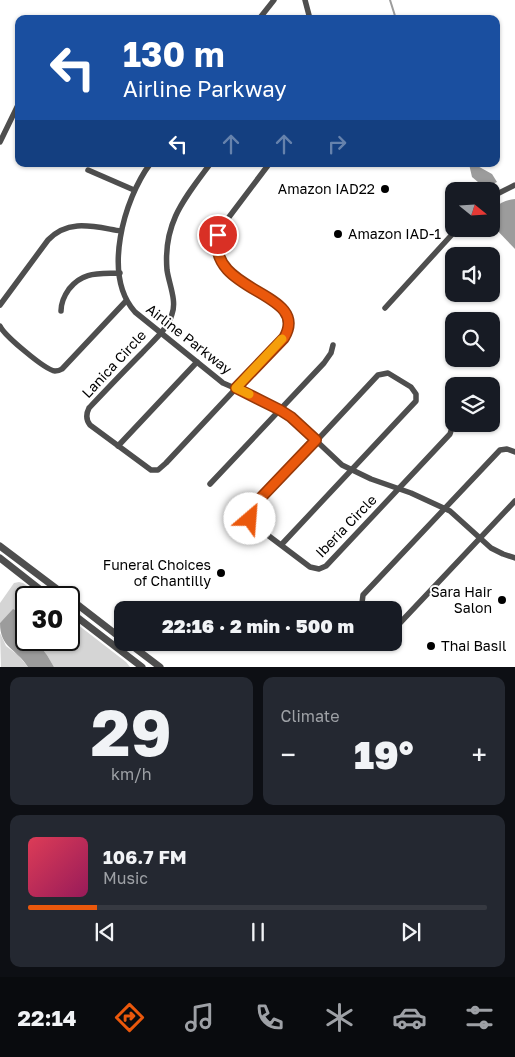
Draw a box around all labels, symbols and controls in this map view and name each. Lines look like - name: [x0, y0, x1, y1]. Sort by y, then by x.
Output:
- text: 130 m: [123, 33, 225, 75]
- icon: left: [40, 35, 105, 100]
- text: Airline Parkway: [123, 75, 286, 102]
- icon: left: [164, 130, 192, 158]
- icon: ahead: [217, 130, 245, 158]
- icon: ahead: [270, 130, 298, 158]
- icon: right: [323, 130, 351, 158]
- place label: Amazon IAD22: [278, 180, 375, 197]
- north arrow: [445, 182, 500, 238]
- map controls: [445, 182, 500, 432]
- marker: Amazon IAD22: [379, 183, 391, 195]
- pin: [197, 214, 239, 256]
- icon: arrive: [204, 221, 232, 249]
- place label: Amazon IAD-1: [348, 225, 441, 242]
- marker: Amazon IAD-1: [332, 228, 344, 240]
- button: sound: [445, 247, 500, 302]
- street label: Airline Parkway: [143, 300, 236, 377]
- button: search: [445, 312, 500, 367]
- street label: Lanica Circle: [78, 326, 149, 401]
- button: layers: [445, 377, 500, 432]
- street label: Iberia Circle: [312, 491, 380, 560]
- position arrow: [223, 492, 275, 544]
- place label: Funeral Choices of Chantilly: [103, 556, 211, 589]
- marker: Funeral Choices of Chantilly: [215, 567, 227, 579]
- place label: Sara Hair Salon: [431, 583, 493, 616]
- speed limit sign: 30: [15, 586, 80, 651]
- marker: Sara Hair Salon: [496, 594, 508, 606]
- text: 22:16 · 2 min · 500 m: [162, 614, 354, 637]
- place label: Thai Basil: [441, 637, 506, 654]
- marker: Thai Basil: [425, 640, 437, 652]
- text: 29: [91, 692, 172, 770]
- text: Climate: [281, 706, 340, 726]
- text: 19°: [354, 732, 414, 777]
- text: −: [281, 738, 296, 771]
- text: +: [472, 738, 487, 771]
- text: km/h: [111, 764, 152, 784]
- text: 106.7 FM: [103, 845, 187, 868]
- text: Music: [103, 868, 148, 888]
- icon: previous: [91, 918, 119, 946]
- icon: pause: [244, 918, 272, 946]
- icon: next: [397, 918, 425, 946]
- icon: directions: [112, 1000, 147, 1035]
- icon: music: [182, 1000, 217, 1035]
- icon: phone: [252, 1000, 287, 1035]
- icon: climate: [322, 1000, 357, 1035]
- icon: car: [392, 1000, 427, 1035]
- icon: filters: [462, 1000, 497, 1035]
- text: 22:14: [18, 1004, 77, 1031]

